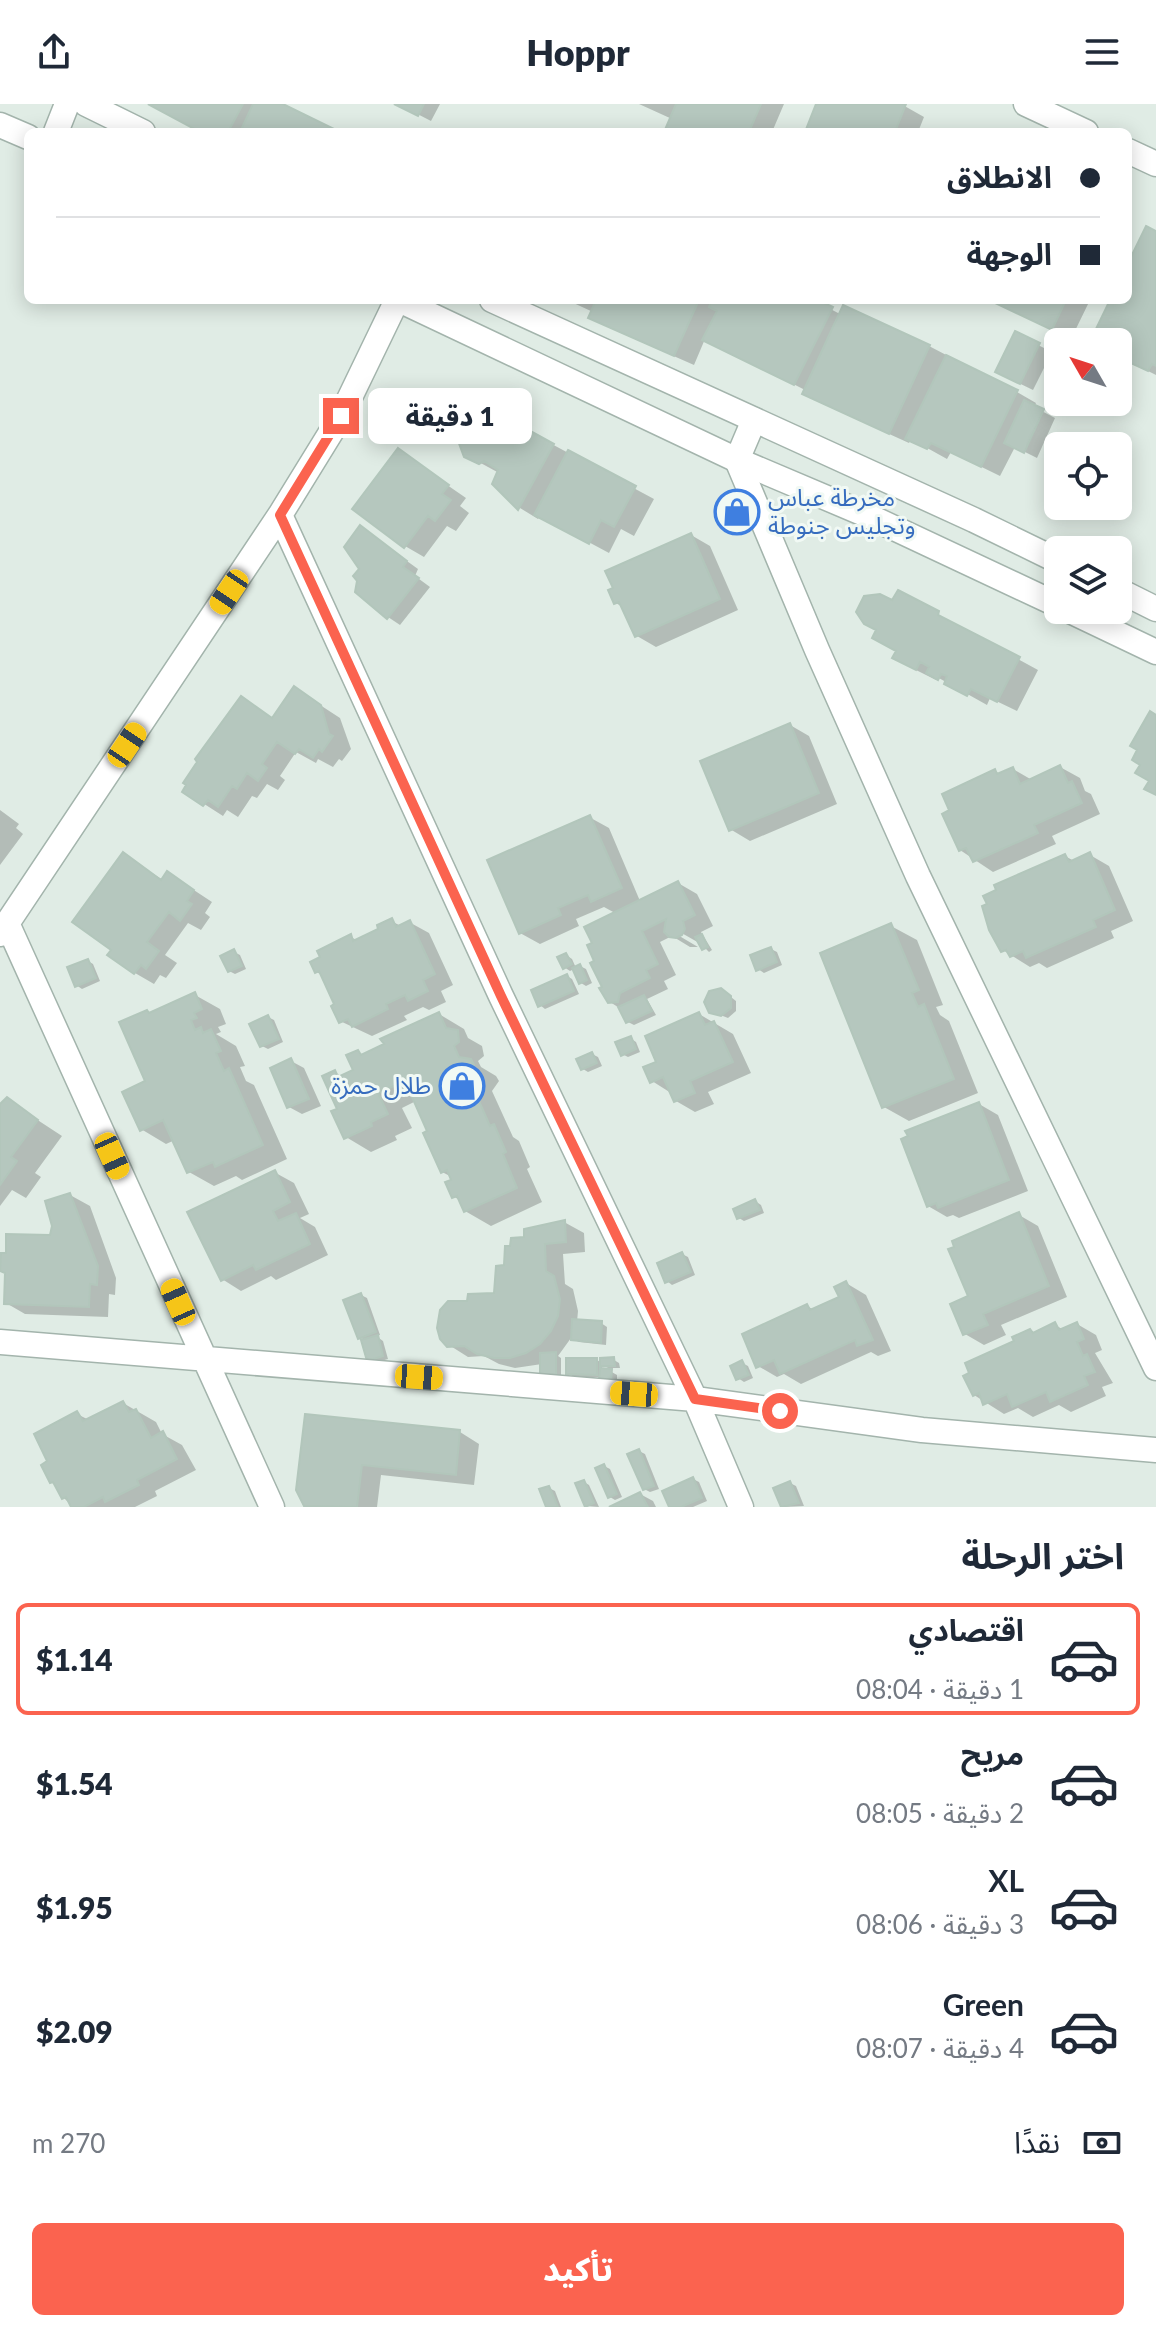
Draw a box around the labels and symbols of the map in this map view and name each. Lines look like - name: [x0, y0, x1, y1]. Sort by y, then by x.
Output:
- north arrow: [1044, 328, 1132, 416]
- callout: 1 دقيقة: [369, 388, 533, 444]
- route end: [323, 398, 359, 434]
- place label: مخرطة عباس وتجليس جنوطة: [768, 482, 916, 540]
- shop icon: مخرطة عباس وتجليس جنوطة: [713, 488, 761, 536]
- car: [206, 565, 252, 619]
- car: [104, 718, 150, 772]
- shop icon: طلال حمزة: [438, 1062, 486, 1110]
- place label: طلال حمزة: [331, 1070, 431, 1100]
- car: [91, 1129, 133, 1183]
- car: [157, 1275, 199, 1329]
- car: [394, 1363, 444, 1391]
- car: [609, 1380, 659, 1408]
- route start: [762, 1393, 798, 1429]

